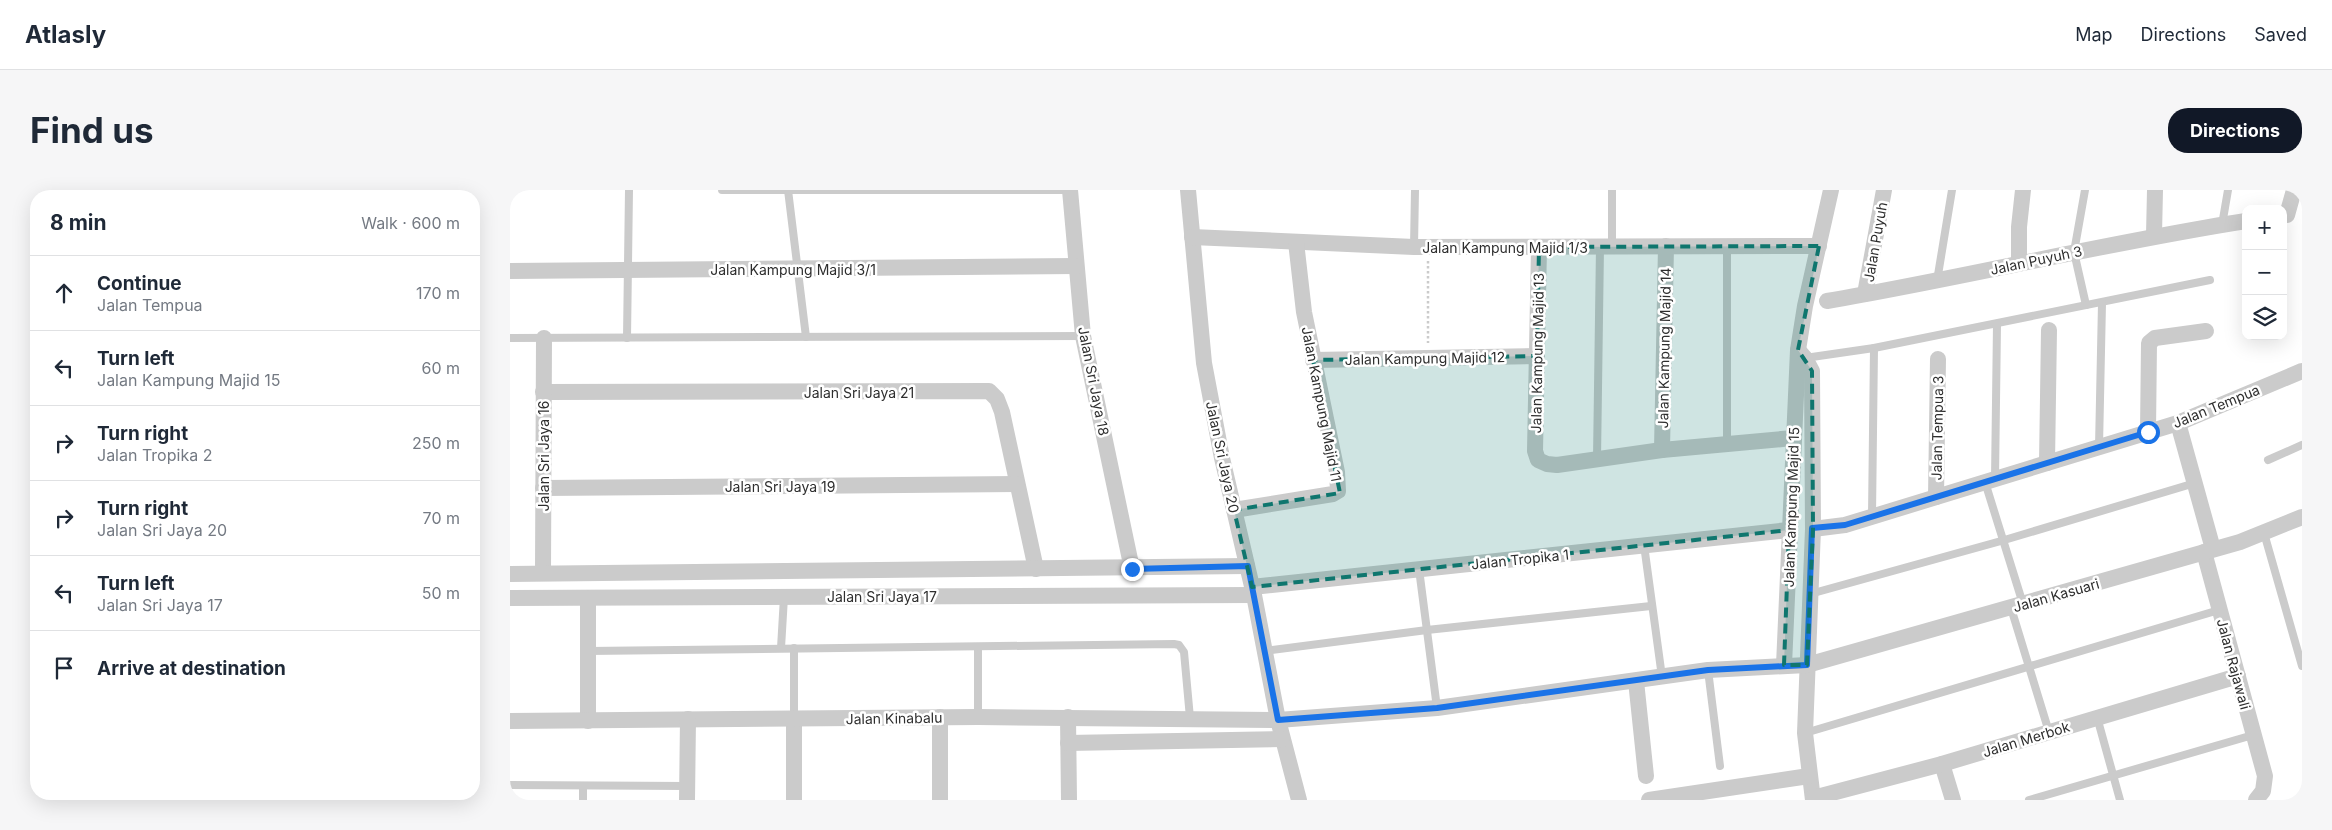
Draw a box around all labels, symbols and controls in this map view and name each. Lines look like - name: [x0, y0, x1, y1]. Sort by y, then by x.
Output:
- text: Atlasly: [25, 20, 106, 49]
- text: Map: [2075, 24, 2113, 45]
- text: Directions: [2141, 24, 2226, 45]
- text: Saved: [2254, 24, 2307, 45]
- button: Directions: [2168, 108, 2302, 153]
- text: Find us: [30, 109, 154, 151]
- street label: Jalan Puyuh: [1860, 201, 1890, 283]
- map controls: [2242, 205, 2287, 340]
- button: +: [2242, 205, 2287, 250]
- text: 8 min: [50, 210, 107, 235]
- text: Walk · 600 m: [361, 213, 460, 233]
- street label: Jalan Kampung Majid 1/3: [1422, 239, 1588, 256]
- street label: Jalan Puyuh 3: [1988, 242, 2084, 278]
- button: −: [2242, 250, 2287, 295]
- street label: Jalan Kampung Majid 3/1: [710, 261, 876, 278]
- street label: Jalan Kampung Majid 14: [1654, 267, 1674, 429]
- text: Continue: [97, 272, 182, 295]
- street label: Jalan Kampung Majid 13: [1527, 273, 1547, 433]
- icon: ahead: [50, 279, 78, 307]
- text: 170 m: [416, 283, 460, 303]
- text: Jalan Tempua: [97, 295, 203, 315]
- button: layers: [2242, 295, 2287, 340]
- street label: Jalan Sri Jaya 18: [1075, 325, 1113, 437]
- street label: Jalan Kampung Majid 11: [1299, 325, 1345, 483]
- text: Turn left: [97, 347, 175, 370]
- street label: Jalan Kampung Majid 12: [1345, 348, 1505, 368]
- icon: left: [50, 354, 78, 382]
- text: 60 m: [421, 358, 460, 378]
- text: Jalan Kampung Majid 15: [97, 370, 280, 390]
- street label: Jalan Tempua 3: [1928, 375, 1946, 481]
- street label: Jalan Tempua: [2170, 381, 2262, 431]
- street label: Jalan Sri Jaya 21: [804, 384, 914, 401]
- street label: Jalan Sri Jaya 20: [1203, 400, 1243, 514]
- street label: Jalan Sri Jaya 16: [535, 401, 552, 511]
- route start: [2137, 421, 2160, 444]
- text: Turn right: [97, 422, 188, 445]
- street label: Jalan Kampung Majid 15: [1780, 427, 1802, 587]
- icon: right: [50, 429, 78, 457]
- text: 250 m: [412, 433, 460, 453]
- text: Jalan Tropika 2: [97, 445, 212, 465]
- street label: Jalan Sri Jaya 19: [725, 478, 835, 495]
- text: Turn right: [97, 497, 188, 520]
- icon: right: [50, 504, 78, 532]
- text: 70 m: [423, 508, 460, 528]
- text: Jalan Sri Jaya 20: [97, 520, 227, 540]
- street label: Jalan Tropika 1: [1470, 545, 1570, 573]
- route end: [1121, 558, 1144, 581]
- text: Turn left: [97, 572, 175, 595]
- street label: Jalan Kasuari: [2011, 575, 2101, 615]
- icon: left: [50, 579, 78, 607]
- text: 50 m: [422, 583, 460, 603]
- street label: Jalan Sri Jaya 17: [827, 588, 937, 605]
- text: Jalan Sri Jaya 17: [97, 595, 223, 615]
- street label: Jalan Rajawali: [2214, 617, 2254, 711]
- icon: arrive: [50, 654, 78, 682]
- text: Arrive at destination: [97, 657, 286, 680]
- street label: Jalan Kinabalu: [846, 709, 942, 727]
- street label: Jalan Merbok: [1980, 718, 2072, 760]

